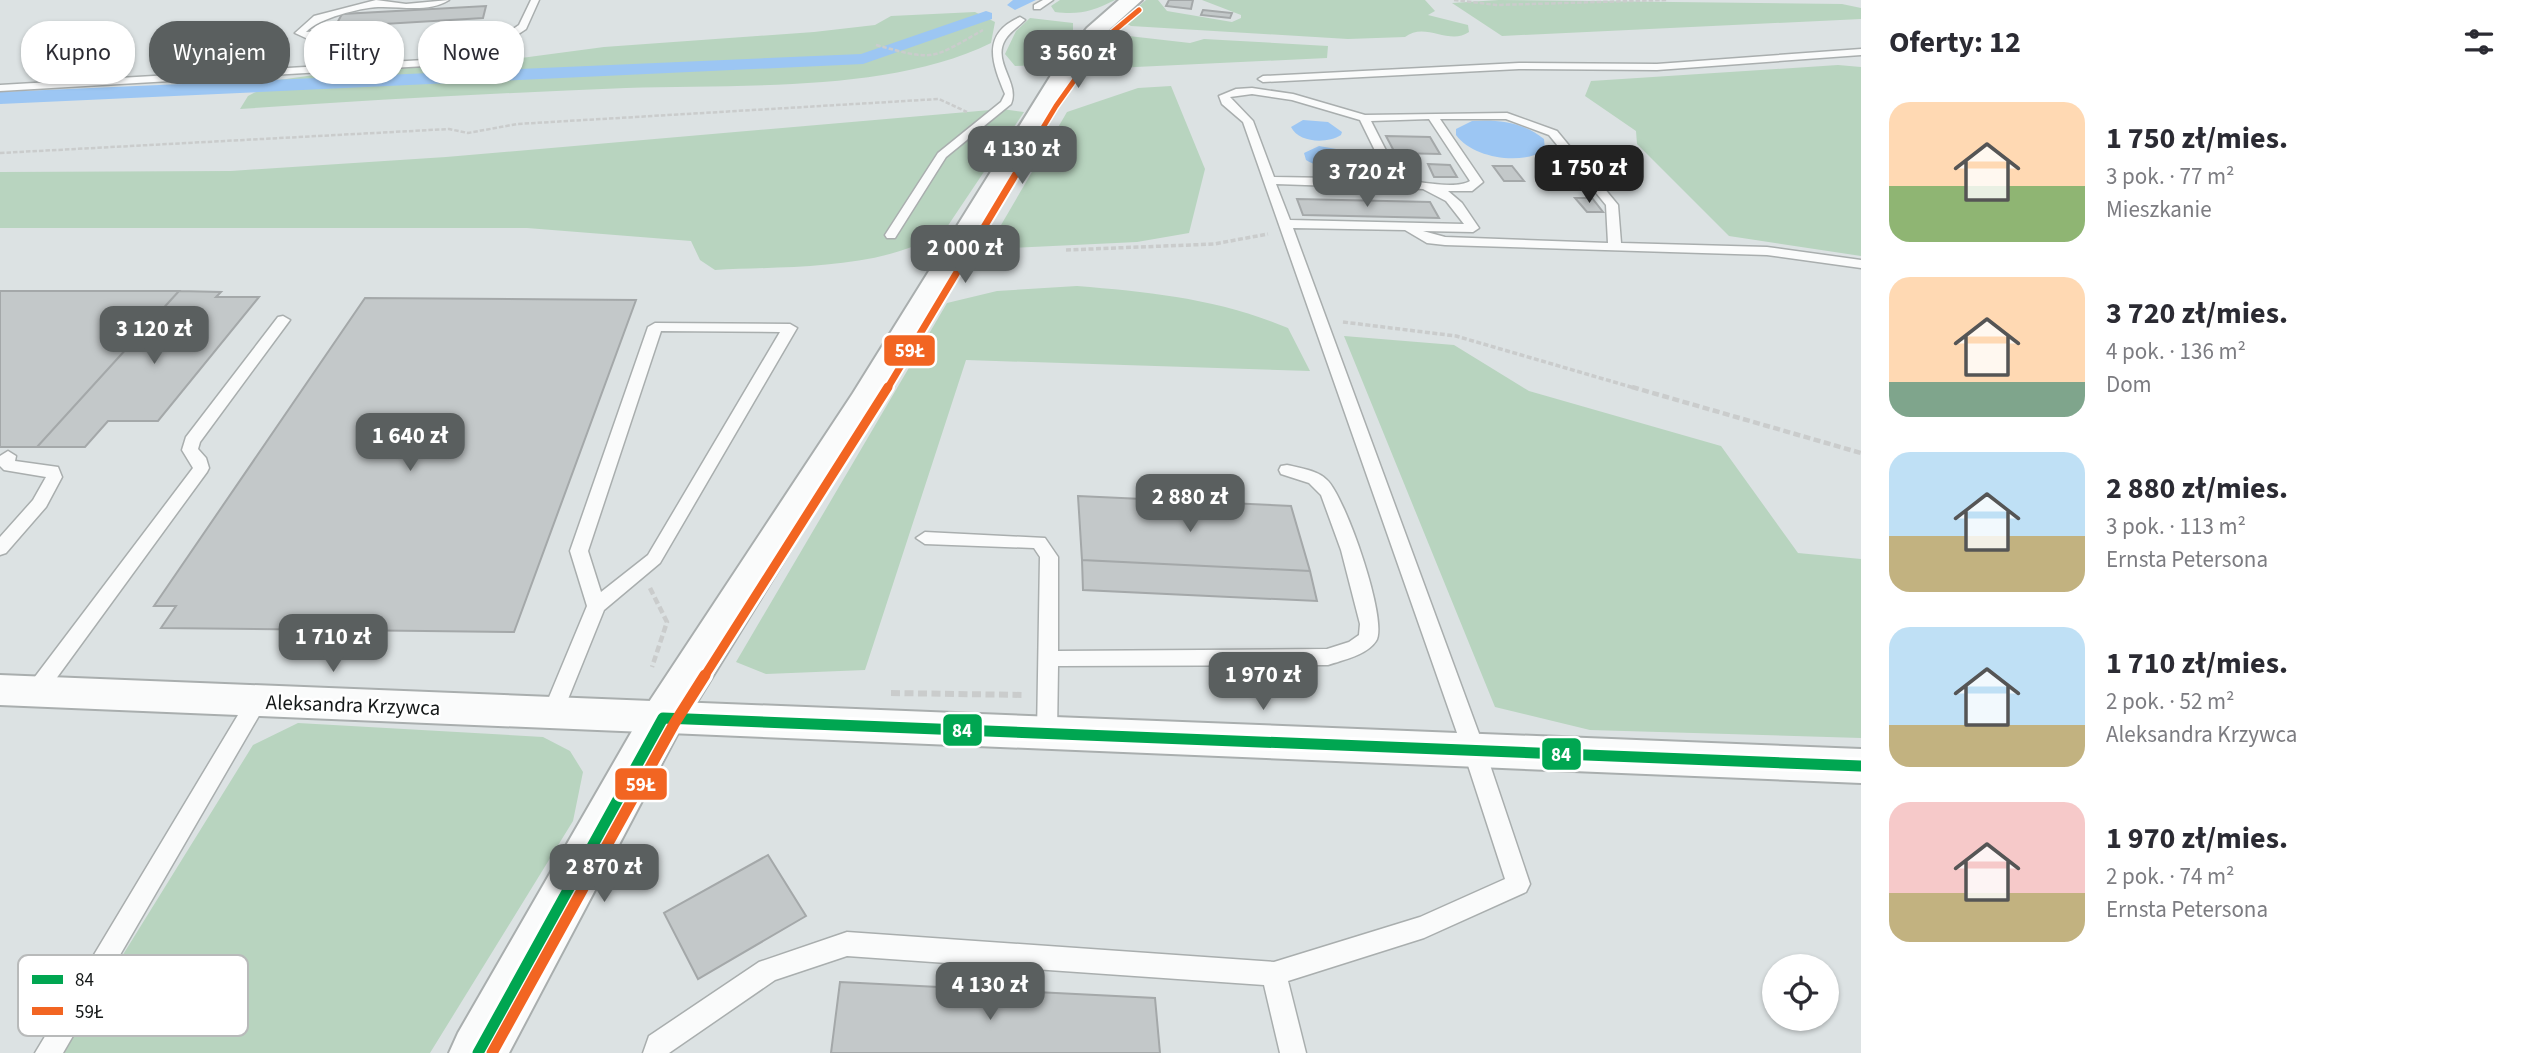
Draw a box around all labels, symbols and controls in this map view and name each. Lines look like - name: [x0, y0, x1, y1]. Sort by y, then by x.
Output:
- chip: Kupno: [21, 21, 135, 84]
- chip: Wynajem: [149, 21, 290, 84]
- chip: Filtry: [304, 21, 404, 84]
- chip: Nowe: [418, 21, 524, 84]
- text: Oferty: 12: [1889, 21, 2021, 64]
- icon: filters: [2460, 23, 2498, 61]
- pin: 3 560 zł: [1006, 31, 1150, 90]
- text: 3 560 zł: [1040, 36, 1116, 69]
- text: 1 750 zł/mies.: [2106, 117, 2288, 160]
- pin: 4 130 zł: [950, 127, 1094, 186]
- icon: home: [1945, 130, 2029, 214]
- text: 4 130 zł: [984, 132, 1060, 165]
- pin: 1 750 zł: [1517, 146, 1661, 205]
- pin: 3 720 zł: [1295, 150, 1439, 209]
- text: 1 750 zł: [1551, 151, 1627, 184]
- text: 3 720 zł: [1329, 155, 1405, 188]
- text: 3 pok. · 77 m²: [2106, 160, 2235, 193]
- text: Mieszkanie: [2106, 193, 2212, 226]
- pin: 2 000 zł: [893, 226, 1037, 285]
- text: 2 000 zł: [927, 231, 1003, 264]
- text: 3 720 zł/mies.: [2106, 292, 2288, 335]
- icon: home: [1945, 305, 2029, 389]
- pin: 3 120 zł: [82, 306, 226, 366]
- text: 3 120 zł: [116, 312, 192, 345]
- line badge: 59Ł: [883, 334, 936, 367]
- text: 4 pok. · 136 m²: [2106, 335, 2246, 368]
- text: 59Ł: [895, 338, 925, 365]
- text: Dom: [2106, 368, 2152, 401]
- pin: 1 640 zł: [338, 414, 482, 473]
- text: 1 640 zł: [372, 419, 448, 452]
- text: 2 880 zł/mies.: [2106, 467, 2288, 510]
- pin: 2 880 zł: [1118, 475, 1262, 534]
- text: 2 880 zł: [1152, 480, 1228, 513]
- icon: home: [1945, 480, 2029, 564]
- text: 3 pok. · 113 m²: [2106, 510, 2246, 543]
- text: Ernsta Petersona: [2106, 543, 2268, 576]
- pin: 1 710 zł: [261, 614, 405, 674]
- text: 1 710 zł: [295, 620, 371, 653]
- text: 1 710 zł/mies.: [2106, 642, 2288, 685]
- pin: 1 970 zł: [1191, 652, 1335, 712]
- icon: home: [1945, 655, 2029, 739]
- text: 1 970 zł: [1225, 658, 1301, 691]
- text: 2 pok. · 52 m²: [2106, 685, 2235, 718]
- street label: Aleksandra Krzywca: [265, 687, 441, 723]
- line badge: 84: [942, 713, 983, 747]
- text: 84: [952, 718, 972, 745]
- text: Aleksandra Krzywca: [2106, 718, 2297, 751]
- line badge: 84: [1541, 737, 1582, 771]
- text: 84: [1551, 742, 1571, 769]
- line badge: 59Ł: [614, 767, 668, 801]
- text: 59Ł: [626, 772, 656, 799]
- text: 1 970 zł/mies.: [2106, 817, 2288, 860]
- icon: home: [1945, 830, 2029, 914]
- pin: 2 870 zł: [532, 844, 676, 904]
- text: 2 870 zł: [566, 850, 642, 883]
- text: 2 pok. · 74 m²: [2106, 860, 2235, 893]
- text: Ernsta Petersona: [2106, 893, 2268, 926]
- map controls: [1762, 954, 1839, 1031]
- button: locate: [1762, 954, 1839, 1031]
- legend: [18, 955, 248, 1036]
- pin: 4 130 zł: [918, 962, 1062, 1022]
- text: 84: [75, 967, 94, 994]
- text: 4 130 zł: [952, 968, 1028, 1001]
- text: 59Ł: [75, 999, 104, 1026]

